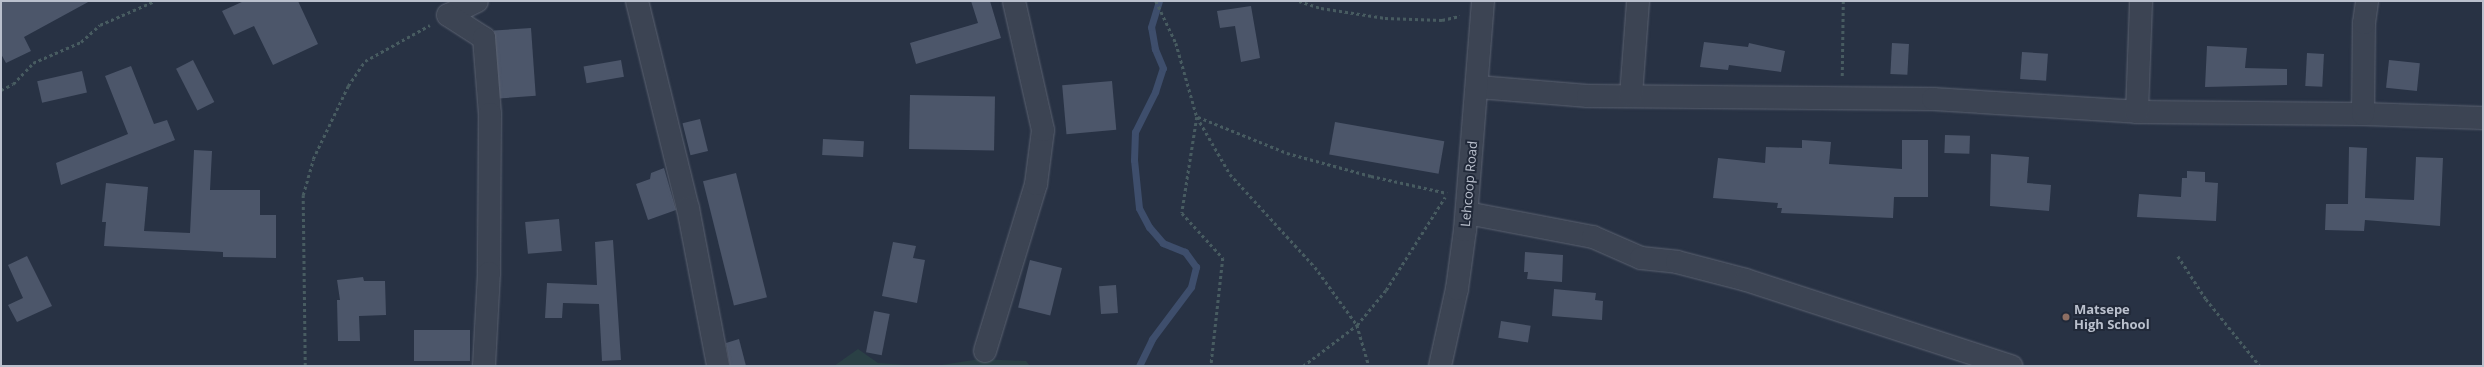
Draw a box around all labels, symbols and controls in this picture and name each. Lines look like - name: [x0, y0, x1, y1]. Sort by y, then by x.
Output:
- street label: Lehcoop Road: [1457, 140, 1481, 228]
- place label: Matsepe High School: [2074, 302, 2150, 333]
- marker: Matsepe High School: [2061, 312, 2071, 322]

